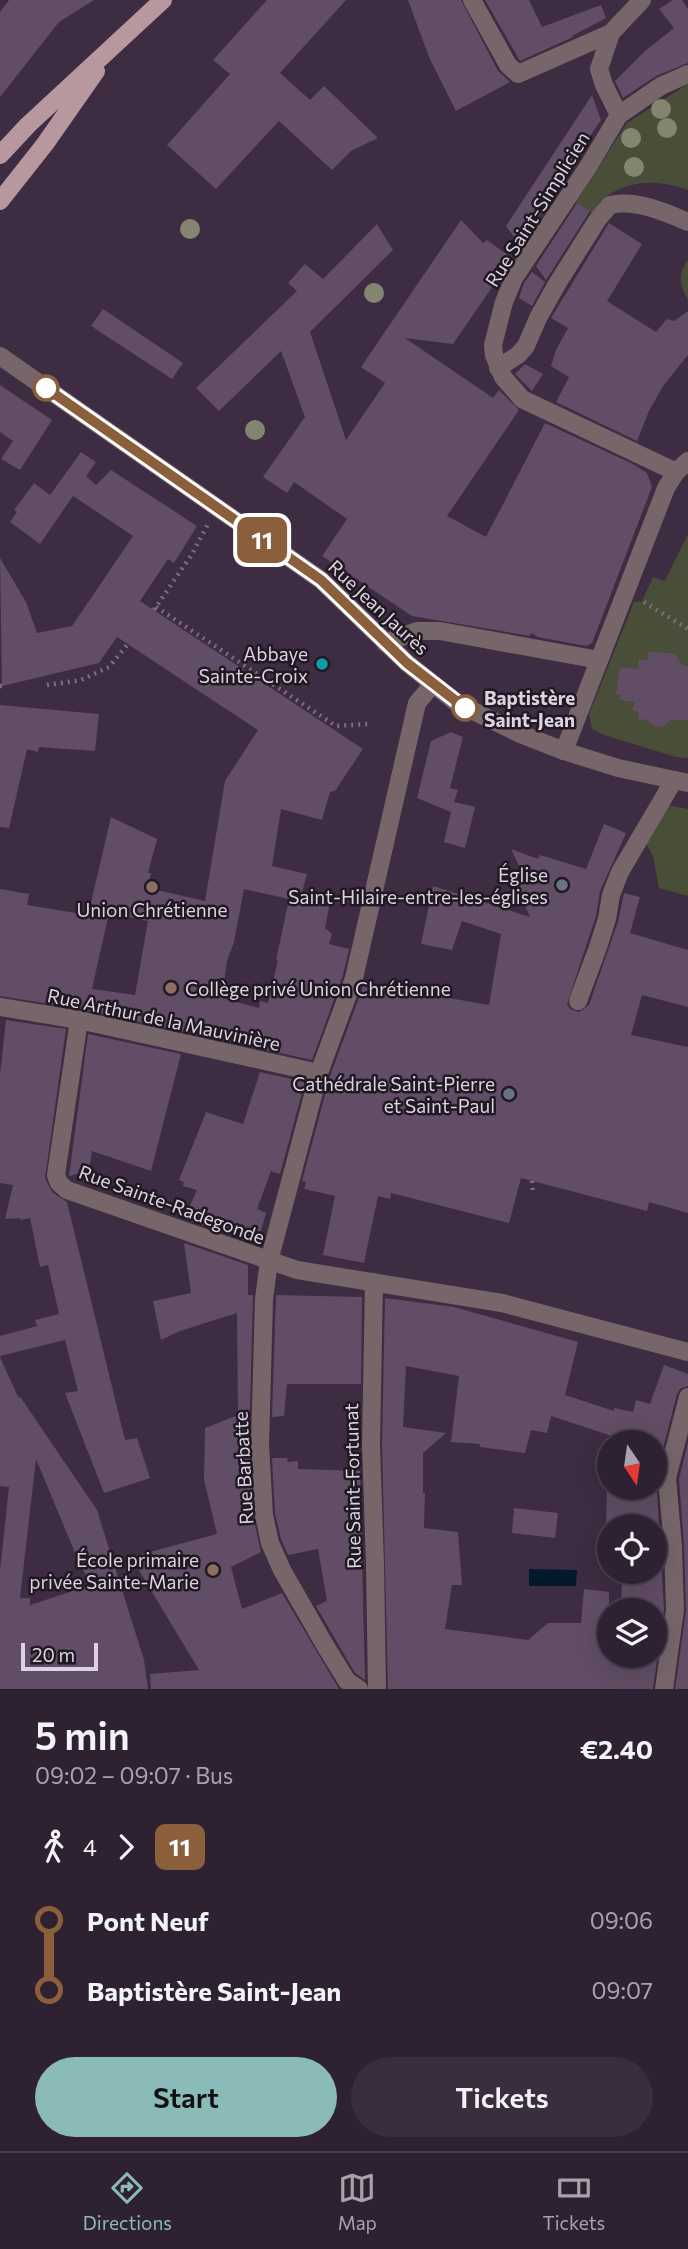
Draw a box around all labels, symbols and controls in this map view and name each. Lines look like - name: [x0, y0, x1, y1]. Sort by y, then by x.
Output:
- street label: Rue Saint-Simplicien: [480, 127, 594, 291]
- unlabelled marker: [33, 375, 59, 401]
- line badge: 11: [230, 517, 294, 563]
- text: 11: [251, 525, 273, 554]
- street label: Rue Jean Jaurès: [324, 555, 434, 659]
- place label: Abbaye Sainte-Croix: [199, 642, 308, 687]
- marker: Abbaye Sainte-Croix: [314, 656, 330, 672]
- place label: Baptistère Saint-Jean: [484, 686, 575, 731]
- marker: Baptistère Saint-Jean: [452, 695, 478, 721]
- place label: Église Saint-Hilaire-entre-les-églises: [288, 863, 548, 908]
- marker: Église Saint-Hilaire-entre-les-églises: [554, 877, 570, 893]
- marker: Union Chrétienne: [144, 879, 160, 895]
- place label: Union Chrétienne: [76, 898, 228, 921]
- place label: Collège privé Union Chrétienne: [185, 977, 451, 1000]
- marker: Collège privé Union Chrétienne: [163, 980, 179, 996]
- street label: Rue Arthur de la Mauvinière: [45, 983, 283, 1055]
- place label: Cathédrale Saint-Pierre et Saint-Paul: [292, 1072, 495, 1117]
- marker: Cathédrale Saint-Pierre et Saint-Paul: [501, 1086, 517, 1102]
- street label: Rue Sainte-Radegonde: [76, 1160, 268, 1248]
- street label: Rue Saint-Fortunat: [339, 1403, 365, 1569]
- street label: Rue Barbatte: [229, 1411, 257, 1525]
- north arrow: [597, 1430, 667, 1500]
- map controls: [597, 1430, 667, 1668]
- button: locate: [597, 1514, 667, 1584]
- place label: École primaire privée Sainte-Marie: [29, 1548, 199, 1593]
- marker: École primaire privée Sainte-Marie: [205, 1562, 221, 1578]
- button: layers: [597, 1598, 667, 1668]
- scale bar: [21, 1640, 98, 1672]
- text: 20 m: [32, 1643, 75, 1666]
- text: 5 min: [35, 1711, 130, 1758]
- text: €2.40: [580, 1733, 653, 1764]
- text: 09:02 – 09:07 · Bus: [35, 1761, 233, 1789]
- icon: walk: [35, 1828, 73, 1866]
- icon: forward: [107, 1828, 145, 1866]
- text: 11: [169, 1832, 191, 1861]
- text: 4: [83, 1833, 97, 1861]
- text: Pont Neuf: [87, 1905, 209, 1936]
- text: 09:06: [590, 1906, 653, 1934]
- text: Baptistère Saint-Jean: [87, 1975, 341, 2006]
- text: 09:07: [592, 1976, 653, 2004]
- button: Start: [35, 2057, 337, 2137]
- button: Tickets: [351, 2057, 653, 2137]
- tab: Directions: [83, 2169, 172, 2234]
- tab: Map: [338, 2169, 377, 2234]
- tab: Tickets: [542, 2169, 605, 2234]

